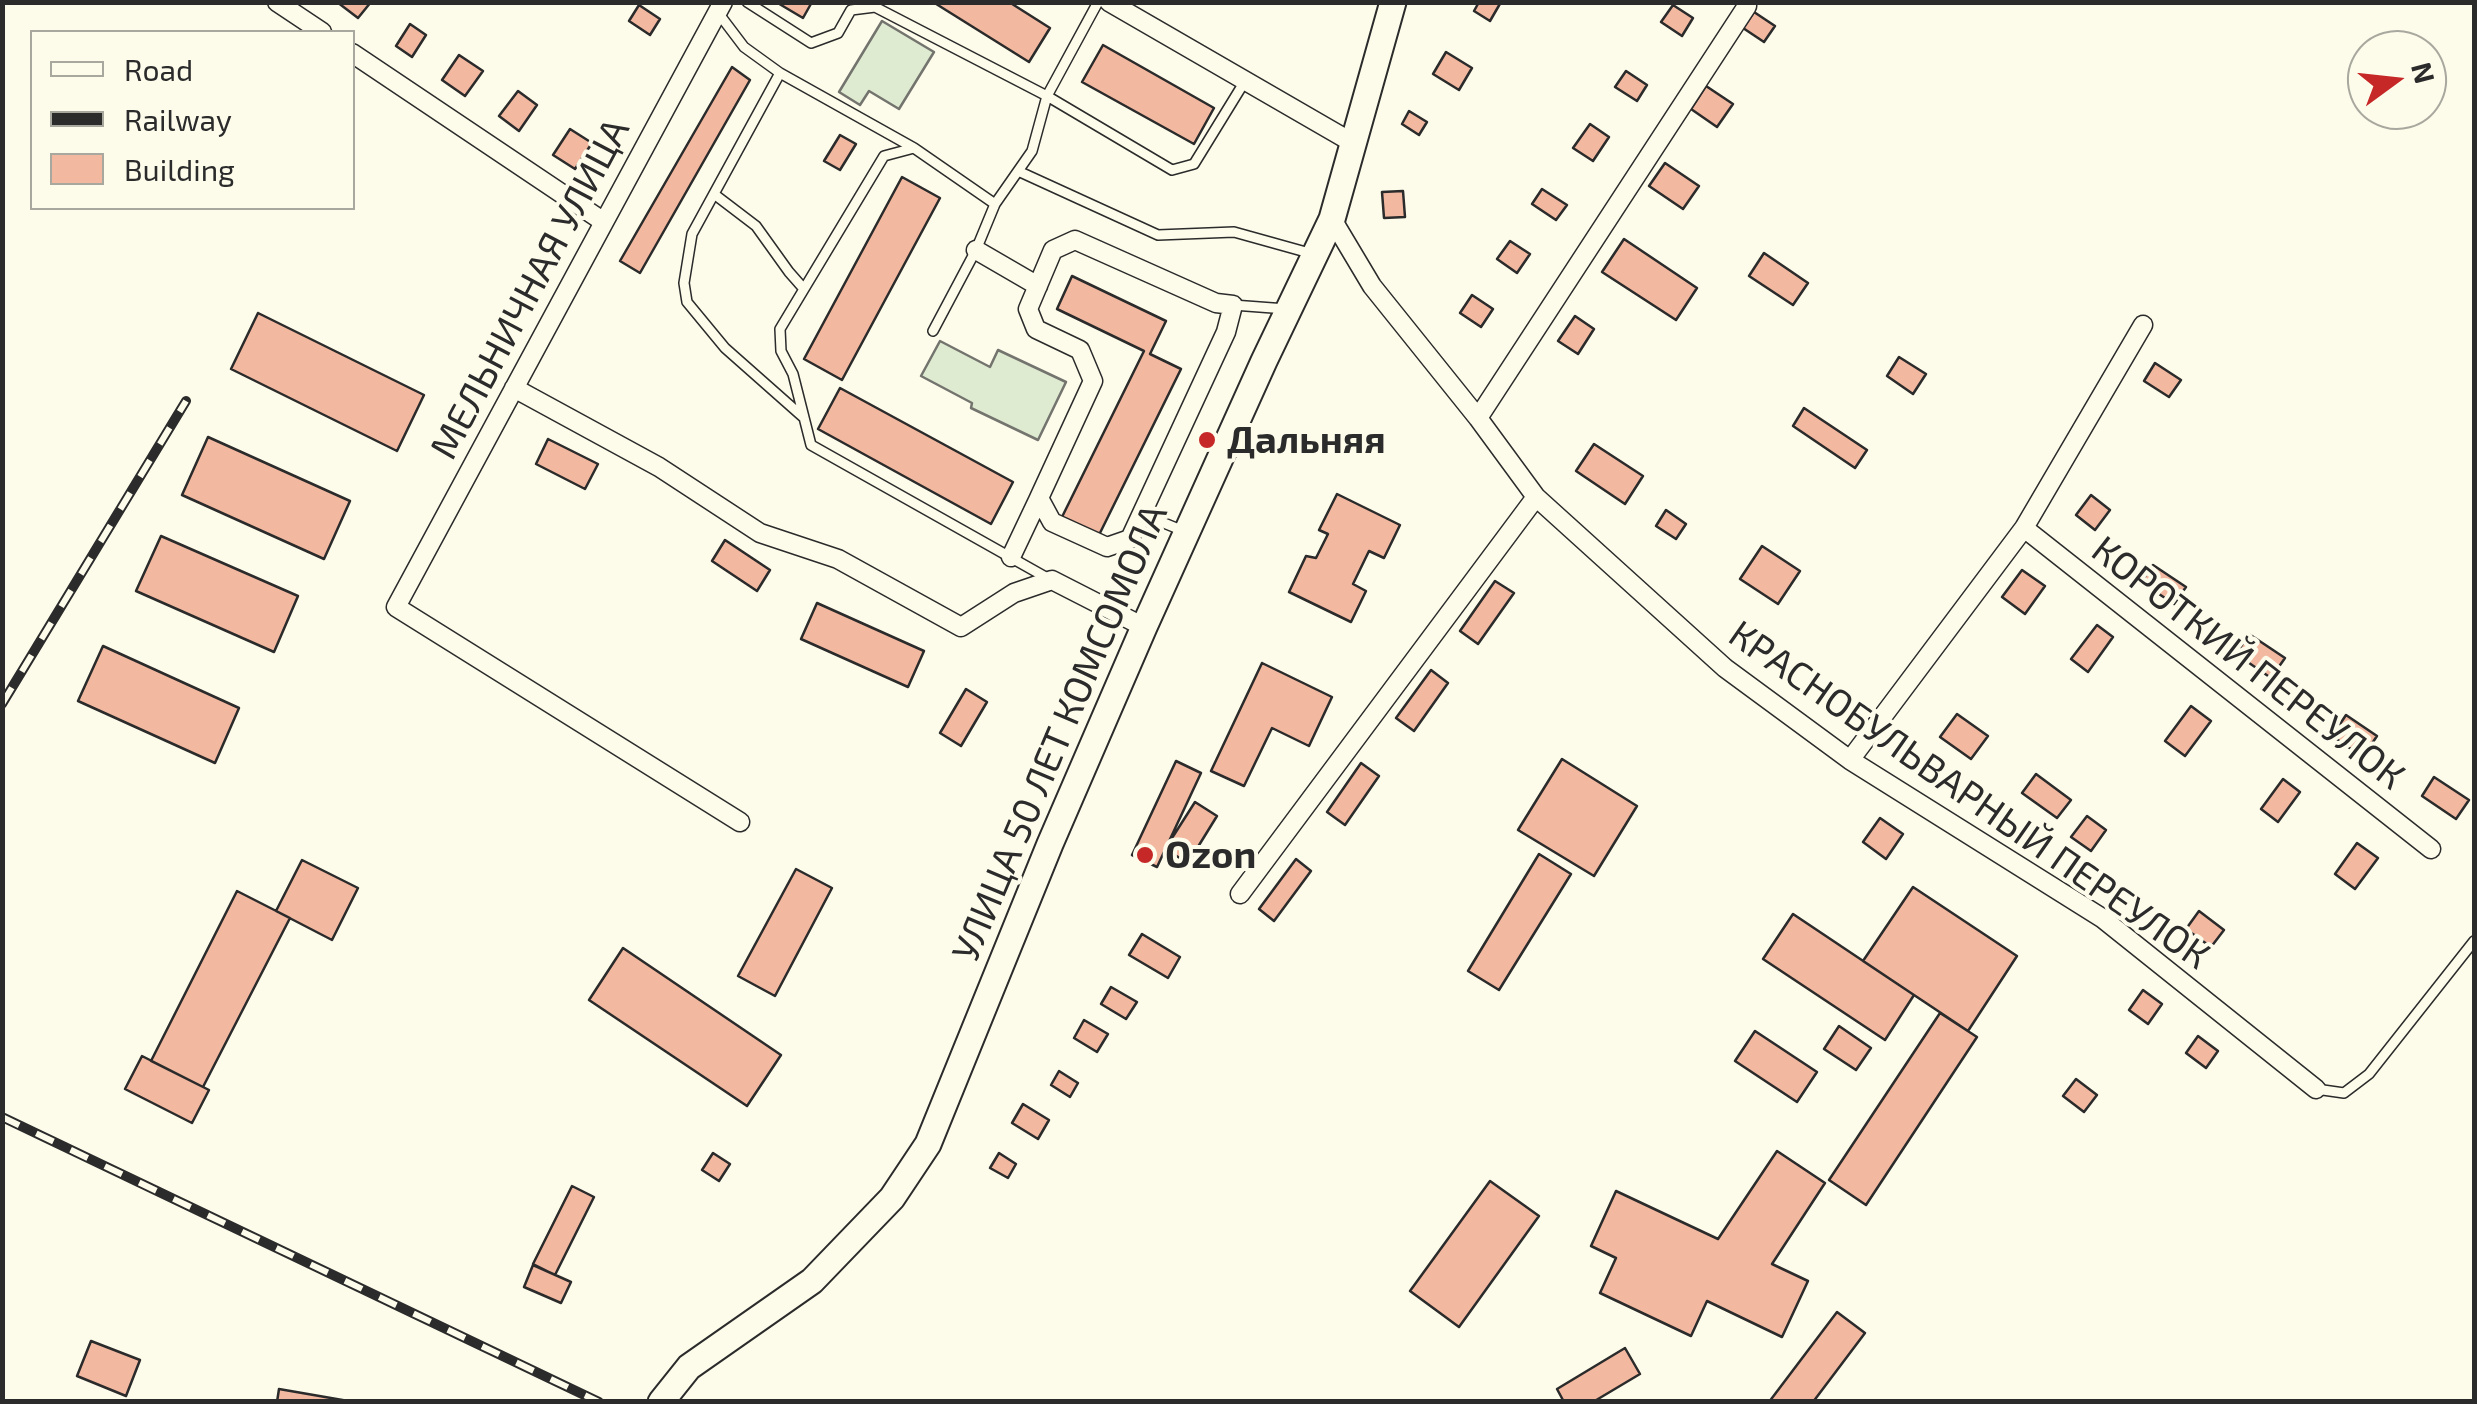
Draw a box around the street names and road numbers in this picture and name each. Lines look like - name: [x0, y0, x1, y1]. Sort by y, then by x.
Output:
- street label: МЕЛЬНИЧНАЯ УЛИЦА: [421, 111, 639, 467]
- street label: УЛИЦА 50 ЛЕТ КОМСОМОЛА: [943, 498, 1177, 968]
- street label: КОРОТКИЙ ПЕРЕУЛОК: [2083, 527, 2413, 799]
- street label: КРАСНОБУЛЬВАРНЫЙ ПЕРЕУЛОК: [1720, 611, 2218, 979]

